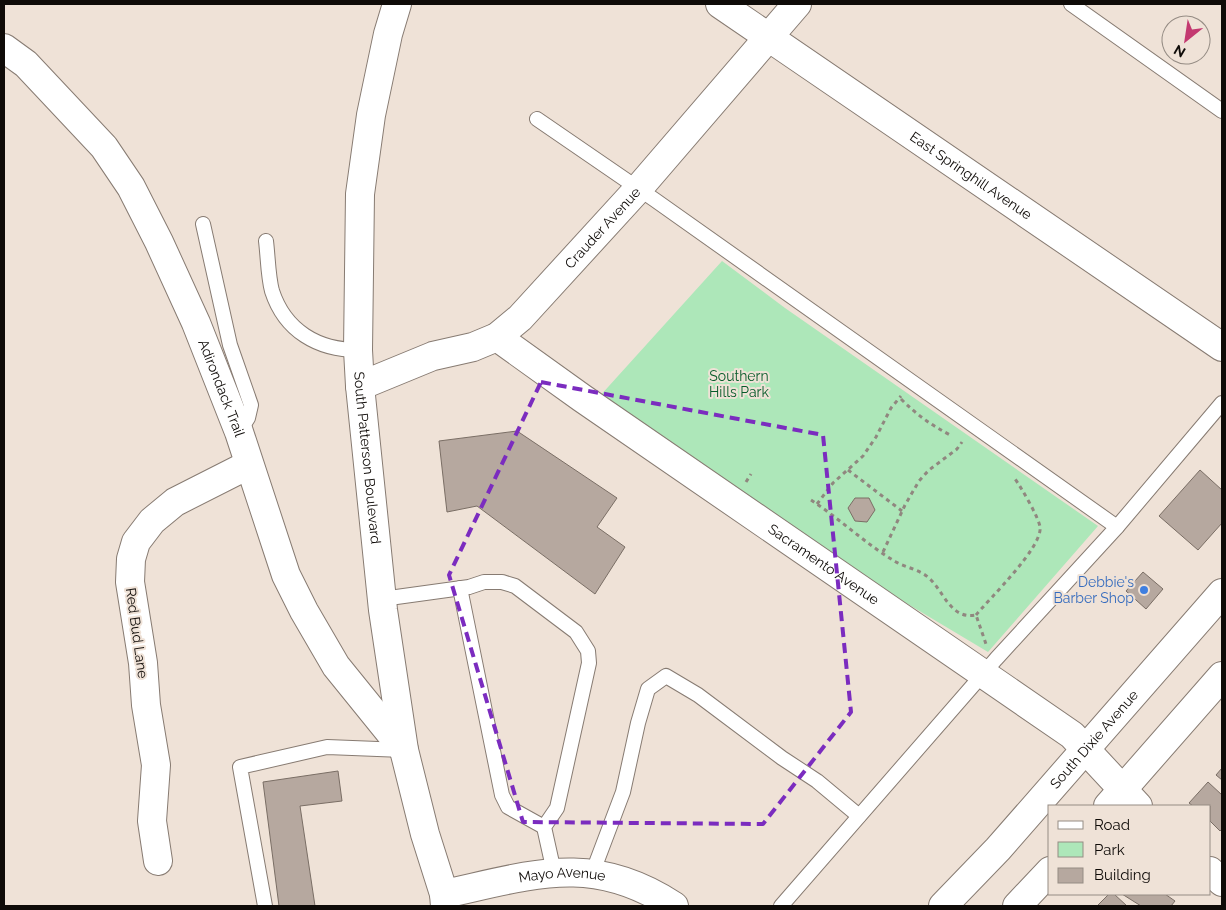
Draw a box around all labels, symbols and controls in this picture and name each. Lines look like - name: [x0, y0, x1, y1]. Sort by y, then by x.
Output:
- north arrow: [1161, 15, 1211, 65]
- text: N: [1171, 42, 1188, 61]
- street label: East Springhill Avenue: [907, 128, 1035, 223]
- street label: Crauder Avenue: [561, 184, 644, 272]
- street label: Adirondack Trail: [195, 337, 248, 439]
- park label: Southern Hills Park: [709, 368, 770, 400]
- street label: South Patterson Boulevard: [351, 371, 384, 545]
- street label: Sacramento Avenue: [765, 521, 882, 608]
- place label: Debbie's Barber Shop: [1053, 574, 1134, 606]
- marker: Debbie's Barber Shop: [1138, 584, 1150, 596]
- street label: Red Bud Lane: [123, 587, 151, 679]
- street label: South Dixie Avenue: [1047, 687, 1141, 792]
- legend: [1048, 805, 1211, 895]
- text: Road: [1094, 816, 1130, 834]
- text: Park: [1094, 841, 1125, 859]
- street label: Mayo Avenue: [517, 864, 607, 886]
- text: Building: [1094, 866, 1151, 884]

